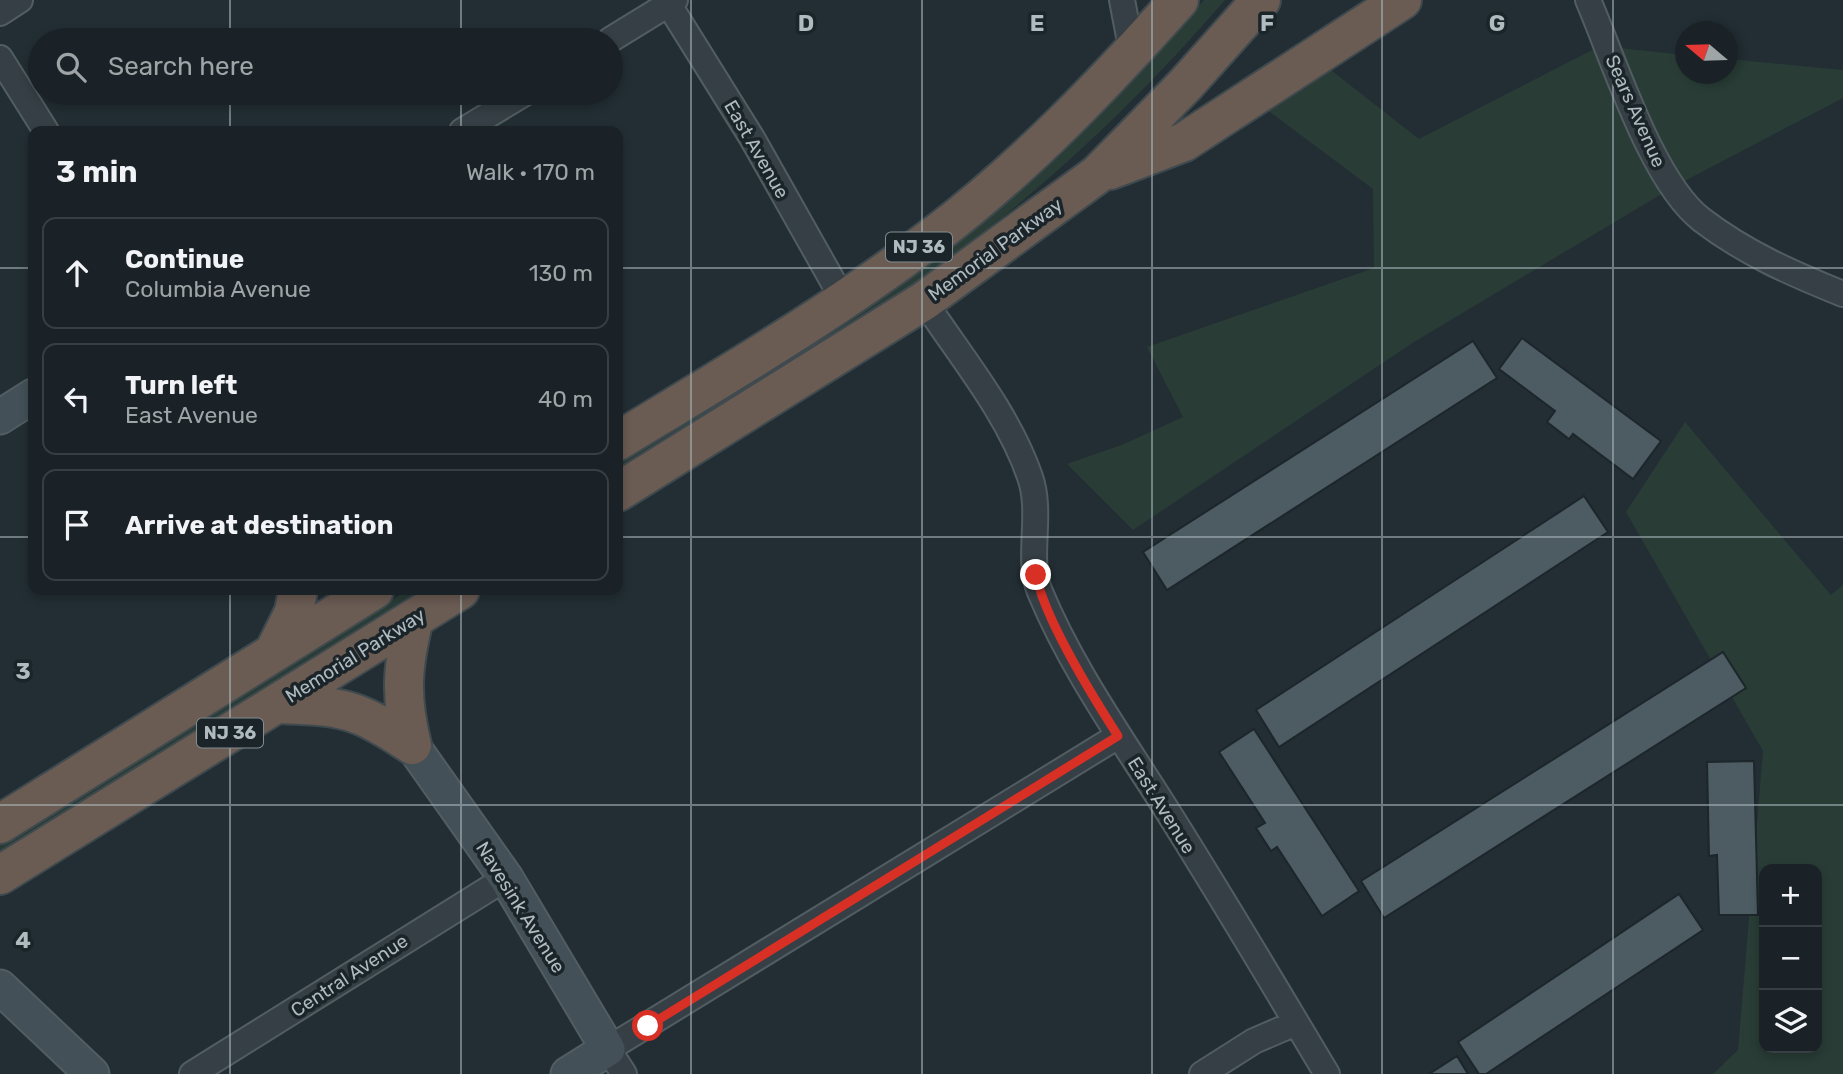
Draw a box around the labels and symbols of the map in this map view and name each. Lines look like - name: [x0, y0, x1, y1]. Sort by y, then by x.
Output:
- text: D: [798, 9, 814, 37]
- text: E: [1030, 9, 1044, 37]
- text: F: [1260, 9, 1274, 37]
- text: G: [1489, 9, 1505, 37]
- north arrow: [1675, 21, 1738, 84]
- street label: Sears Avenue: [1601, 51, 1671, 171]
- street label: East Avenue: [719, 96, 794, 203]
- street label: Memorial Parkway: [924, 193, 1067, 306]
- road number: NJ 36: [886, 232, 952, 262]
- route end: [1020, 559, 1051, 590]
- street label: Memorial Parkway: [281, 603, 429, 708]
- text: 3: [15, 657, 31, 685]
- road number: NJ 36: [197, 718, 263, 748]
- street label: East Avenue: [1123, 753, 1200, 858]
- street label: Navesink Avenue: [471, 837, 570, 977]
- text: 4: [15, 926, 31, 954]
- street label: Central Avenue: [286, 929, 412, 1022]
- route start: [632, 1010, 663, 1041]

